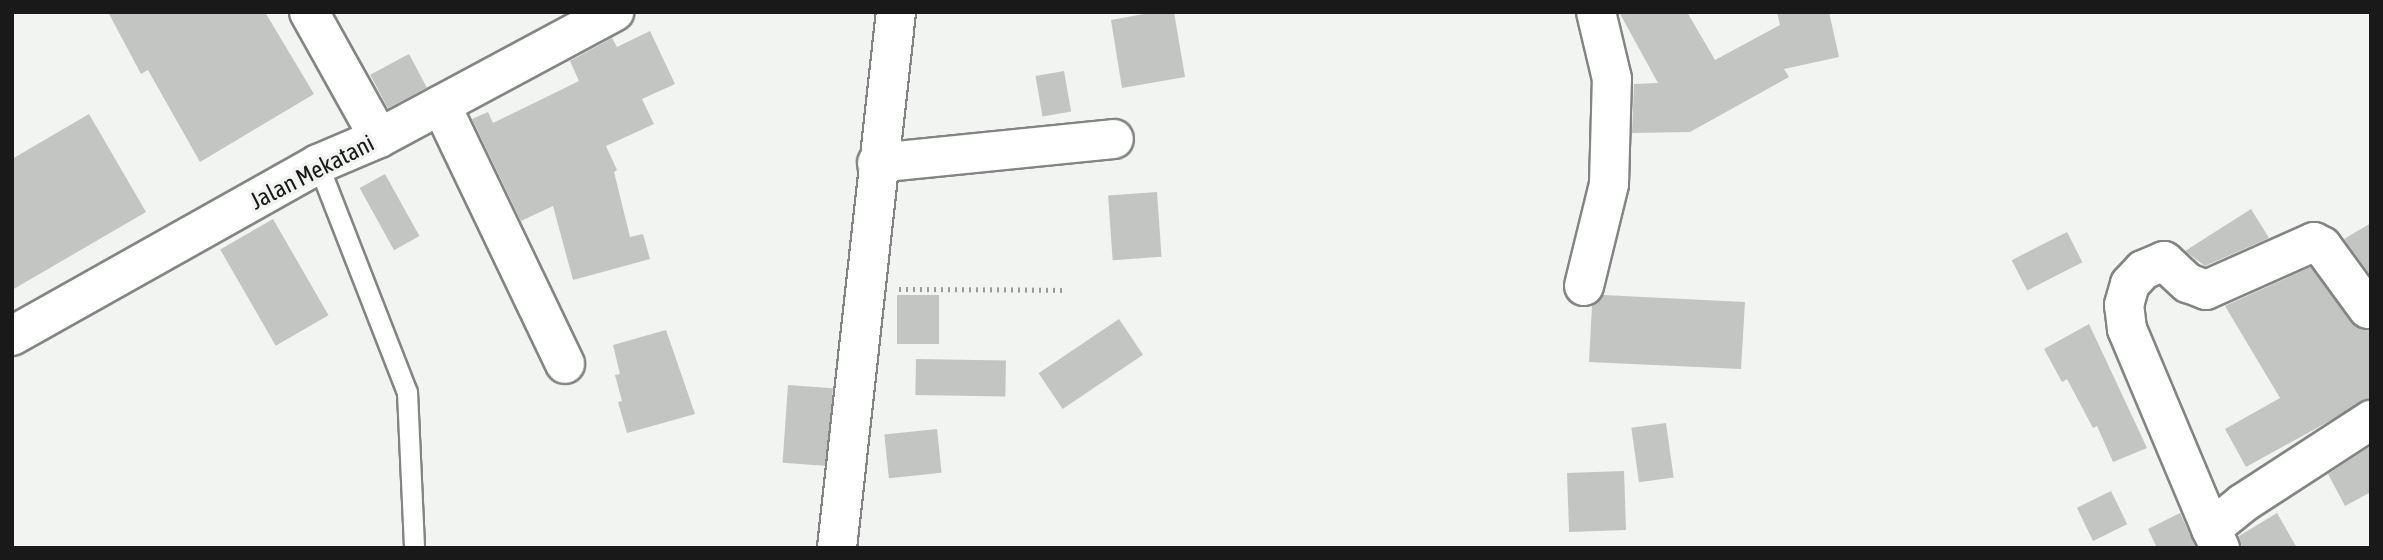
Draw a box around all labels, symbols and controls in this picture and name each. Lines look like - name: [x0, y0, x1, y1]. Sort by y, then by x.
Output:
- street label: Jalan Mekatani: [245, 128, 379, 216]

